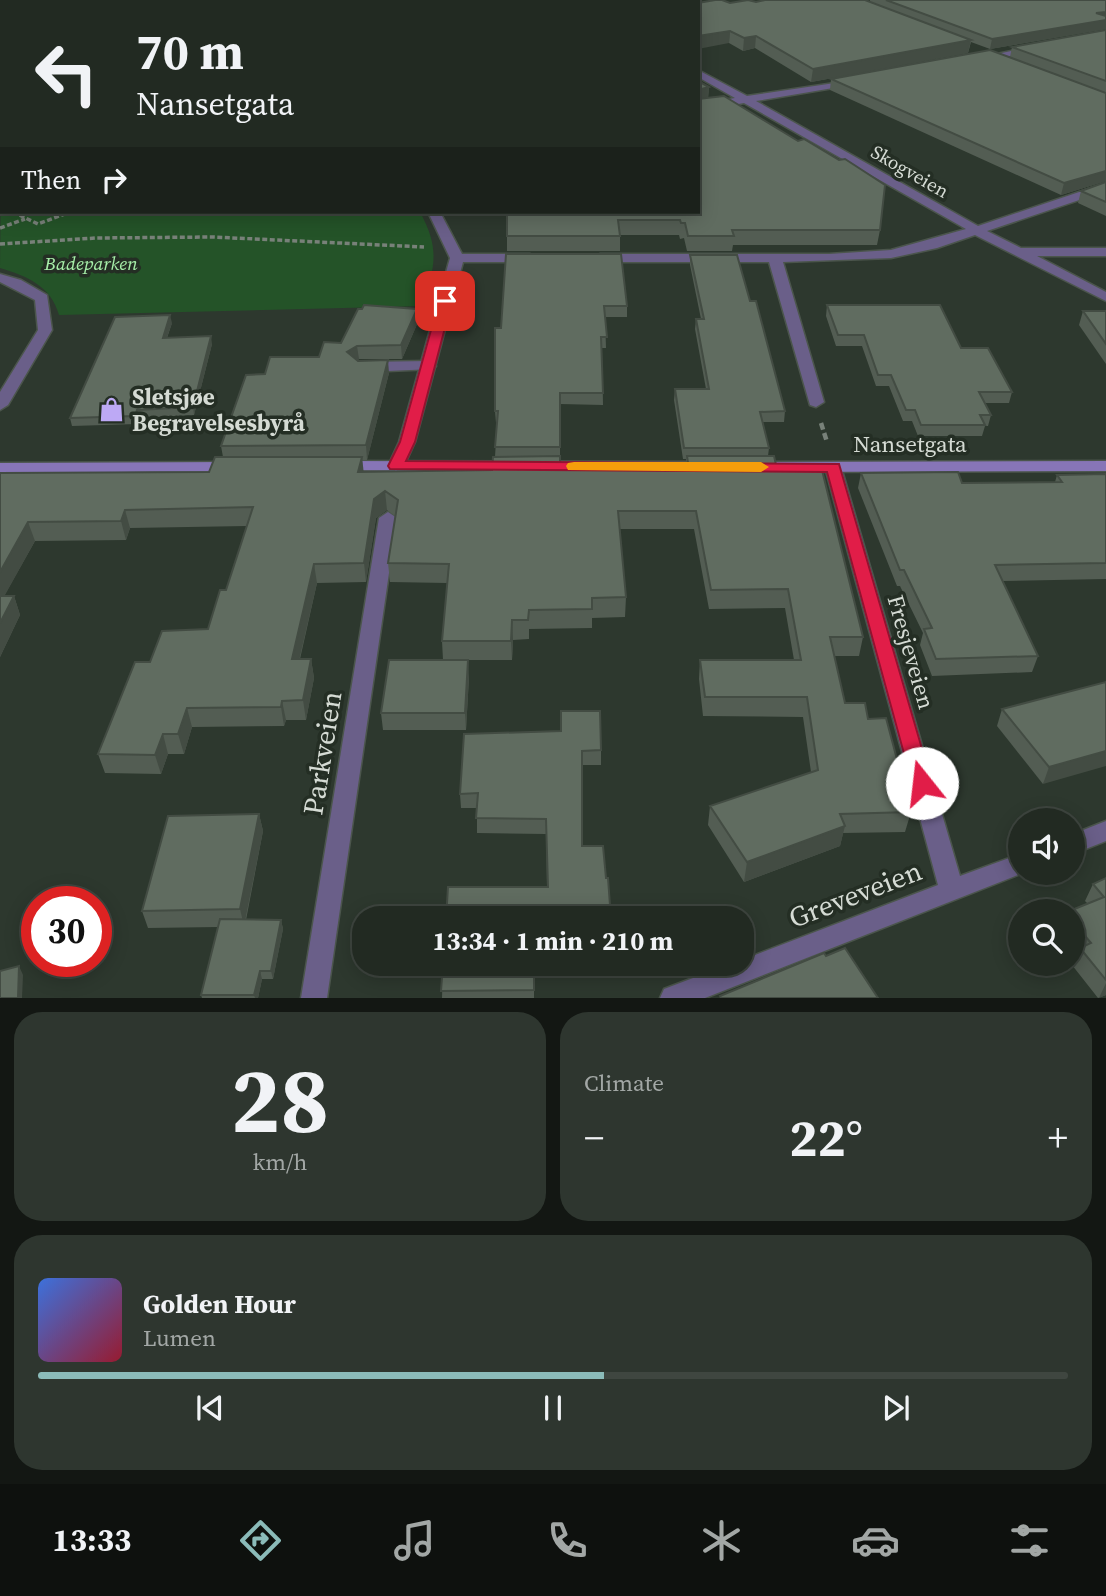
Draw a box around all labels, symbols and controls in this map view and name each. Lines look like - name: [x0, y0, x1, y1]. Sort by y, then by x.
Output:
- text: 70 m: [136, 18, 244, 85]
- icon: left: [21, 28, 112, 119]
- text: Nansetgata: [136, 82, 294, 126]
- street label: Skogveien: [866, 138, 954, 204]
- icon: right: [95, 161, 133, 199]
- text: Then: [21, 162, 81, 198]
- park label: Badeparken: [43, 250, 138, 276]
- pin: [415, 271, 475, 331]
- icon: arrive: [426, 282, 464, 320]
- place label: Sletsjøe Begravelsesbyrå: [132, 381, 306, 439]
- shop icon: Sletsjøe Begravelsesbyrå: [98, 396, 126, 424]
- street label: Nansetgata: [853, 428, 967, 460]
- street label: Fresjeveien: [879, 591, 943, 713]
- street label: Parkveien: [293, 688, 351, 818]
- position arrow: [885, 746, 959, 820]
- map controls: [1008, 808, 1085, 976]
- button: sound: [1008, 808, 1085, 885]
- street label: Greveveien: [783, 851, 927, 937]
- speed limit sign: 30: [21, 886, 112, 977]
- button: search: [1008, 899, 1085, 976]
- text: 13:34 · 1 min · 210 m: [433, 923, 673, 959]
- text: 28: [231, 1038, 329, 1162]
- text: Climate: [584, 1067, 664, 1099]
- text: 22°: [789, 1102, 863, 1173]
- text: −: [584, 1112, 604, 1164]
- text: +: [1048, 1112, 1068, 1164]
- text: km/h: [253, 1146, 307, 1178]
- text: Golden Hour: [143, 1286, 296, 1322]
- text: Lumen: [143, 1322, 216, 1354]
- icon: previous: [191, 1389, 229, 1427]
- icon: pause: [534, 1389, 572, 1427]
- icon: next: [877, 1389, 915, 1427]
- icon: directions: [236, 1516, 285, 1565]
- icon: music: [390, 1516, 439, 1565]
- icon: phone: [543, 1516, 592, 1565]
- icon: climate: [697, 1516, 746, 1565]
- icon: car: [851, 1516, 900, 1565]
- icon: filters: [1005, 1516, 1054, 1565]
- text: 13:33: [52, 1518, 131, 1562]

